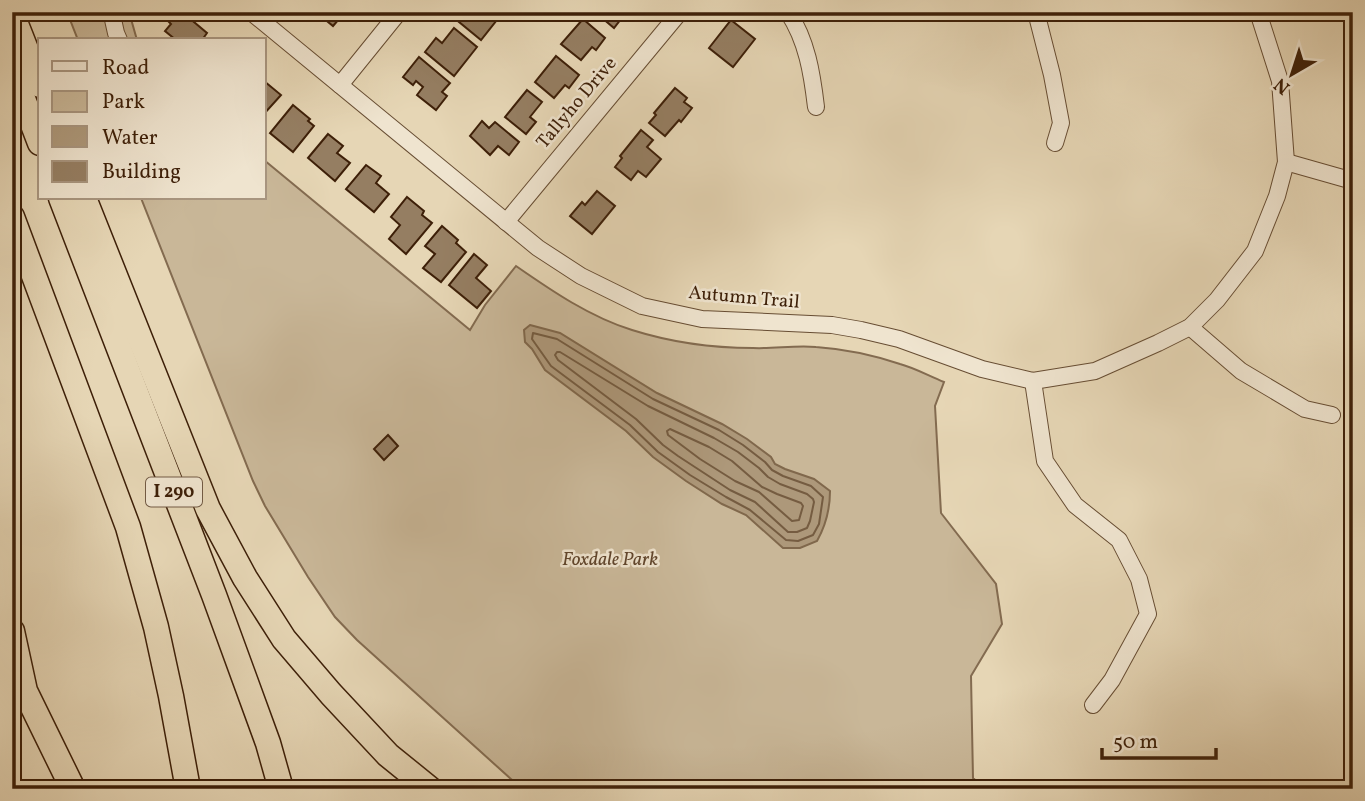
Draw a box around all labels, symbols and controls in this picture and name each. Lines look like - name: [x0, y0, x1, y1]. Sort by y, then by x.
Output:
- legend: [38, 38, 266, 200]
- north arrow: [1256, 38, 1326, 108]
- street label: Tallyho Drive: [531, 51, 623, 155]
- text: Road: [102, 54, 149, 83]
- text: N: [1269, 71, 1296, 100]
- text: Park: [102, 88, 145, 117]
- text: Water: [102, 124, 158, 153]
- text: Building: [102, 158, 181, 187]
- street label: Autumn Trail: [687, 280, 801, 316]
- road number: I 290: [146, 478, 202, 506]
- park label: Foxdale Park: [562, 547, 658, 573]
- scale bar: [1102, 717, 1216, 761]
- text: 50 m: [1113, 728, 1158, 757]

